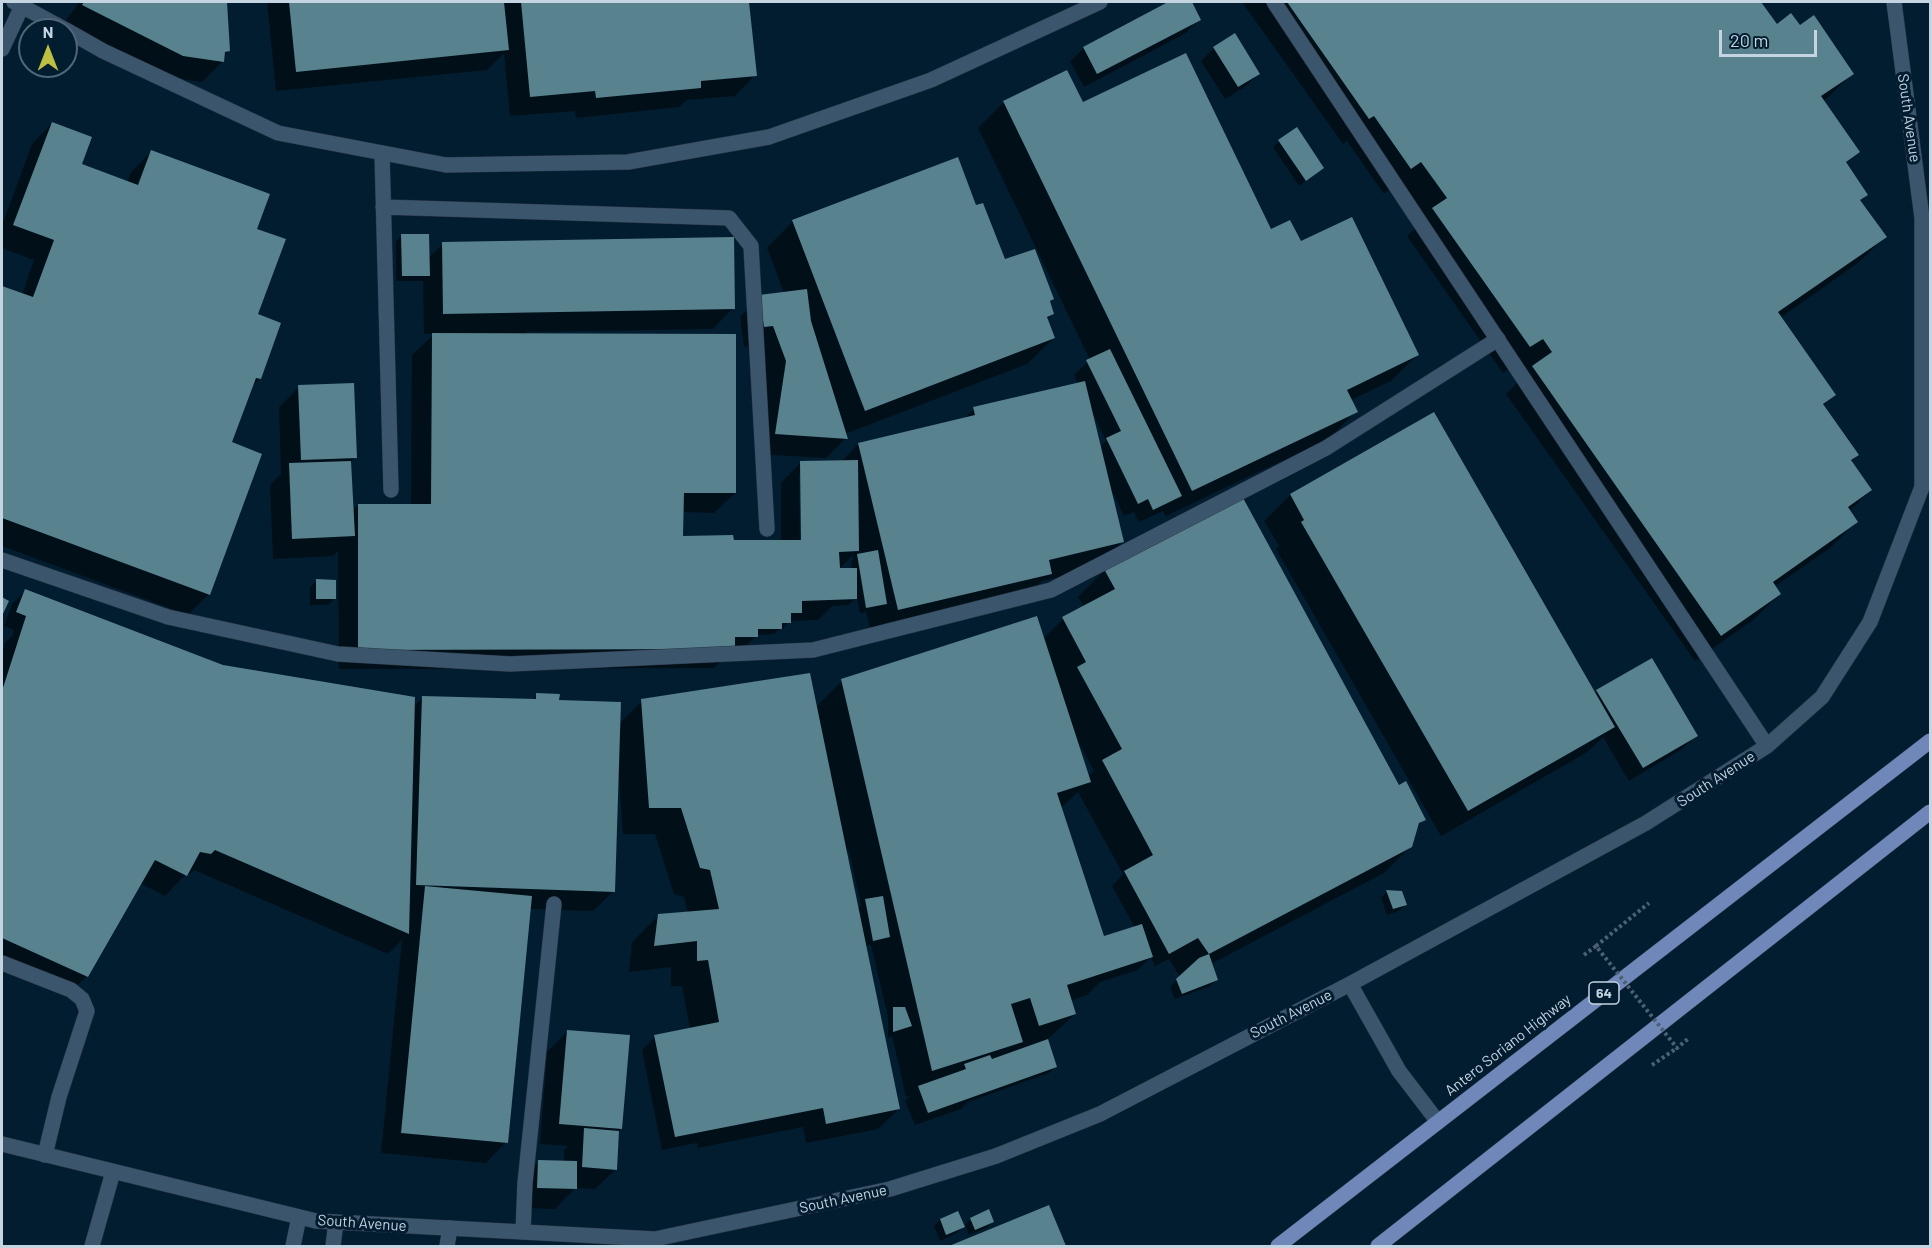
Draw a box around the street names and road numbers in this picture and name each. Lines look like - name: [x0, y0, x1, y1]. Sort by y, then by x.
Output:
- street label: South Avenue: [1894, 73, 1924, 163]
- street label: South Avenue: [1674, 747, 1758, 811]
- road number: 64: [1589, 982, 1619, 1004]
- street label: South Avenue: [1247, 986, 1335, 1042]
- street label: Antero Soriano Highway: [1441, 990, 1575, 1100]
- street label: South Avenue: [798, 1181, 888, 1217]
- street label: South Avenue: [317, 1211, 407, 1235]

